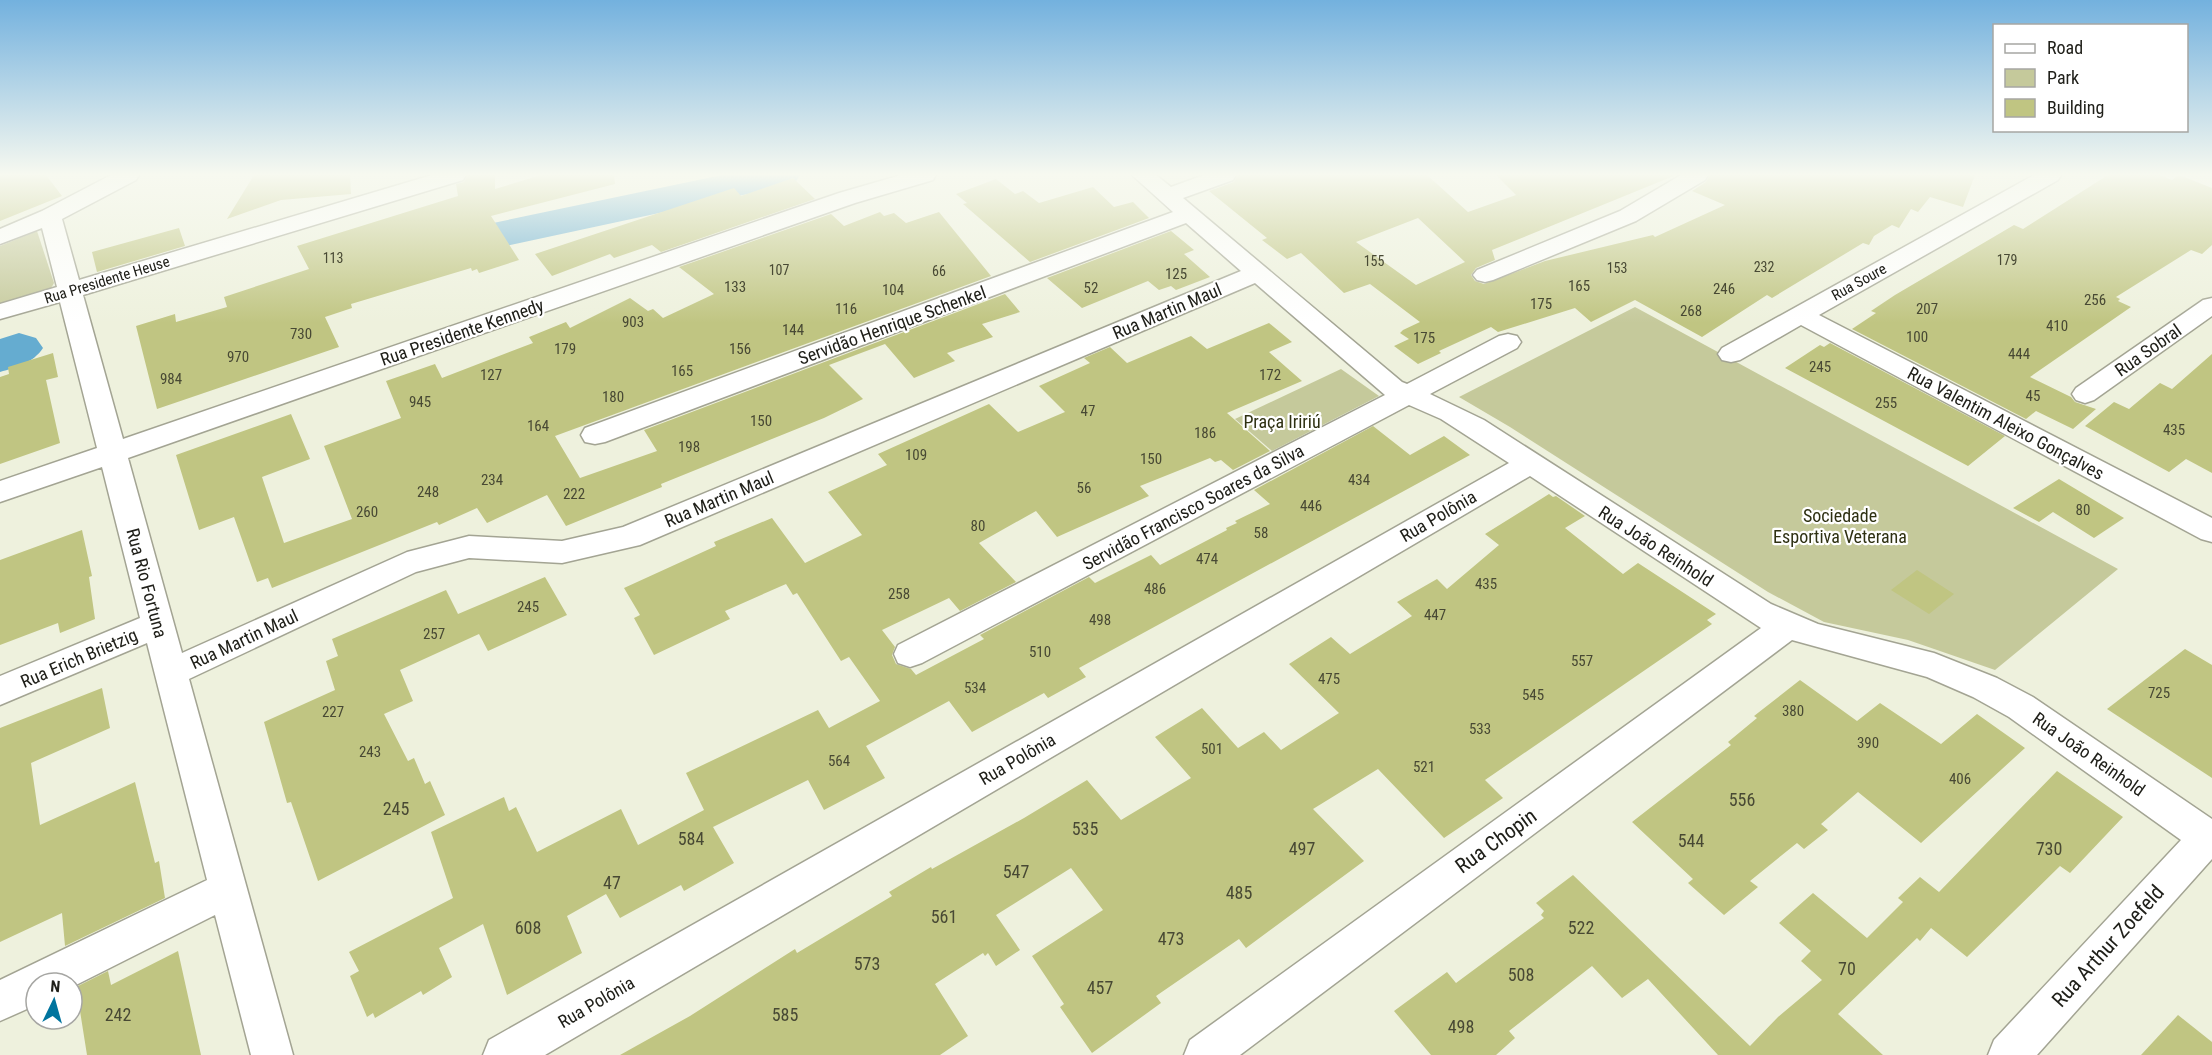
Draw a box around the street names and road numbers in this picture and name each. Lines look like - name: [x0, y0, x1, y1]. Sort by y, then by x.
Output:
- street label: Rua Presidente Heuse: [42, 252, 172, 308]
- street label: Rua Soure: [1828, 260, 1890, 304]
- street label: Rua Martin Maul: [1109, 279, 1225, 343]
- street label: Servidão Henrique Schenkel: [795, 281, 989, 369]
- street label: Rua Presidente Kennedy: [378, 294, 547, 370]
- street label: Rua Sobral: [2111, 320, 2185, 380]
- street label: Rua Valentim Aleixo Gonçalves: [1904, 362, 2108, 484]
- street label: Servidão Francisco Soares da Silva: [1079, 440, 1307, 574]
- street label: Rua Martin Maul: [661, 467, 777, 531]
- street label: Rua Polônia: [1396, 486, 1480, 546]
- street label: Rua João Reinhold: [1595, 501, 1717, 591]
- street label: Rua Rio Fortuna: [122, 526, 172, 640]
- street label: Rua Martin Maul: [187, 605, 301, 673]
- street label: Rua Erich Brietzig: [17, 624, 141, 692]
- street label: Rua João Reinhold: [2029, 707, 2149, 801]
- street label: Rua Polônia: [975, 729, 1059, 789]
- street label: Rua Chopin: [1451, 804, 1541, 878]
- street label: Rua Arthur Zoefeld: [2047, 880, 2169, 1012]
- street label: Rua Polônia: [554, 972, 638, 1032]

